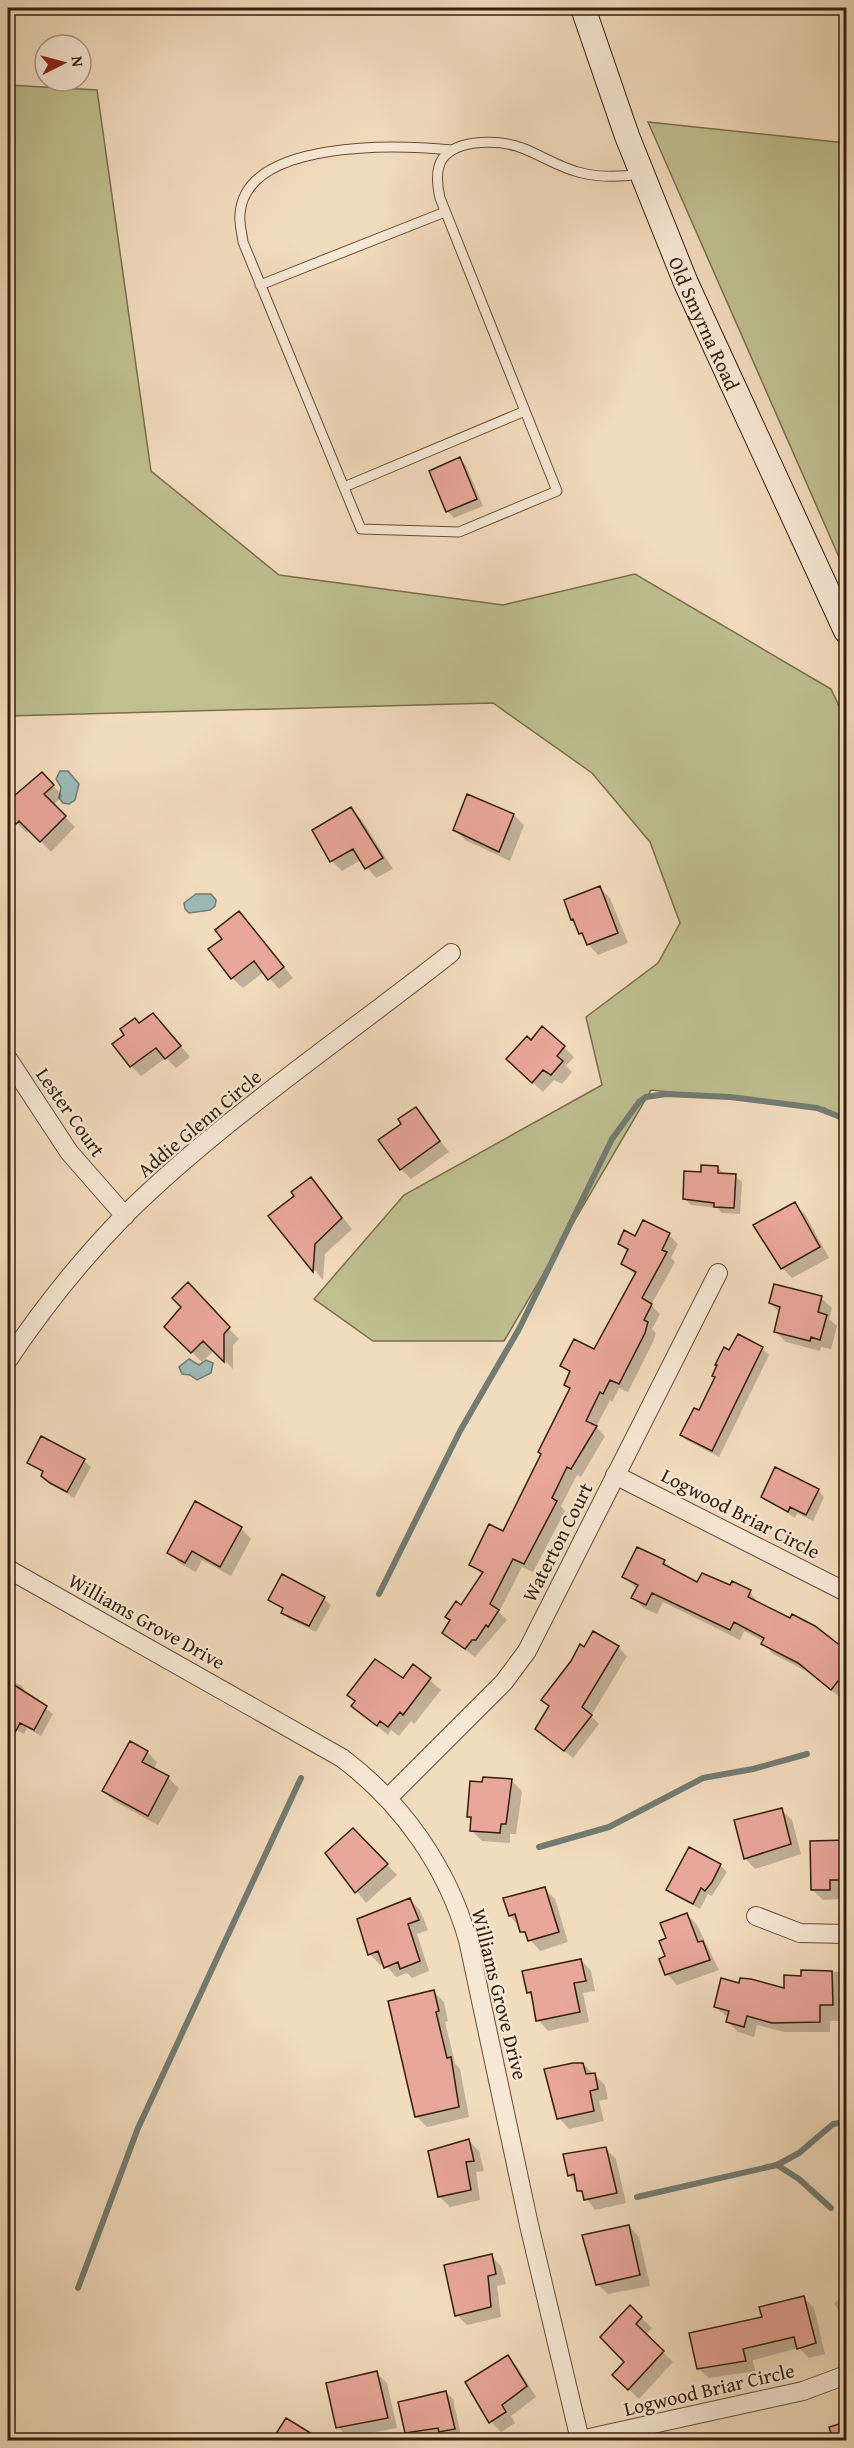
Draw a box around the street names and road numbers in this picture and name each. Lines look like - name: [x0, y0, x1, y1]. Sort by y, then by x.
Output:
- street label: Old Smyrna Road: [662, 252, 748, 395]
- street label: Lester Court: [29, 1061, 113, 1163]
- street label: Addie Glenn Circle: [130, 1062, 268, 1184]
- street label: Logwood Briar Circle: [657, 1460, 825, 1566]
- street label: Waterton Court: [514, 1477, 600, 1607]
- street label: Williams Grove Drive: [63, 1566, 231, 1676]
- street label: Williams Grove Drive: [465, 1905, 535, 2083]
- street label: Logwood Briar Circle: [621, 2355, 797, 2423]

